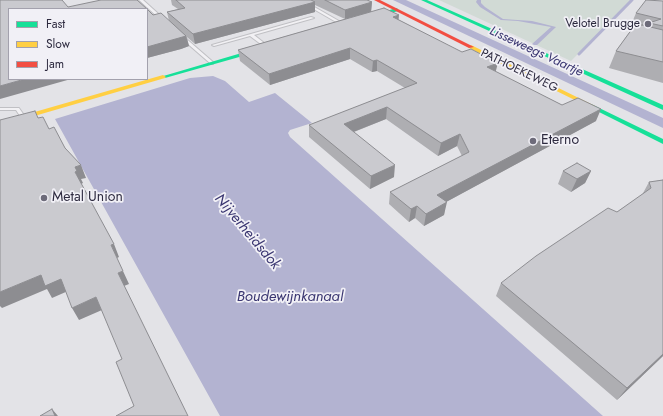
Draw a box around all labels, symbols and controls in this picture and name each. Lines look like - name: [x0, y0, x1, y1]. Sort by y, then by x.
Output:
- legend: [8, 8, 148, 80]
- text: Fast: [46, 15, 65, 33]
- place label: Velotel Brugge: [565, 17, 640, 31]
- marker: Velotel Brugge: [643, 19, 653, 29]
- water label: Lisseweegs Vaartje: [487, 24, 585, 80]
- text: Slow: [46, 35, 70, 53]
- street label: PATHOEKEWEG: [478, 46, 560, 96]
- text: Jam: [46, 55, 64, 73]
- place label: Eterno: [541, 133, 579, 149]
- marker: Eterno: [528, 136, 538, 146]
- place label: Metal Union: [52, 190, 123, 206]
- water label: Nijverheidsdok: [210, 191, 284, 273]
- marker: Metal Union: [39, 193, 49, 203]
- water label: Boudewijnkanaal: [237, 288, 343, 306]

